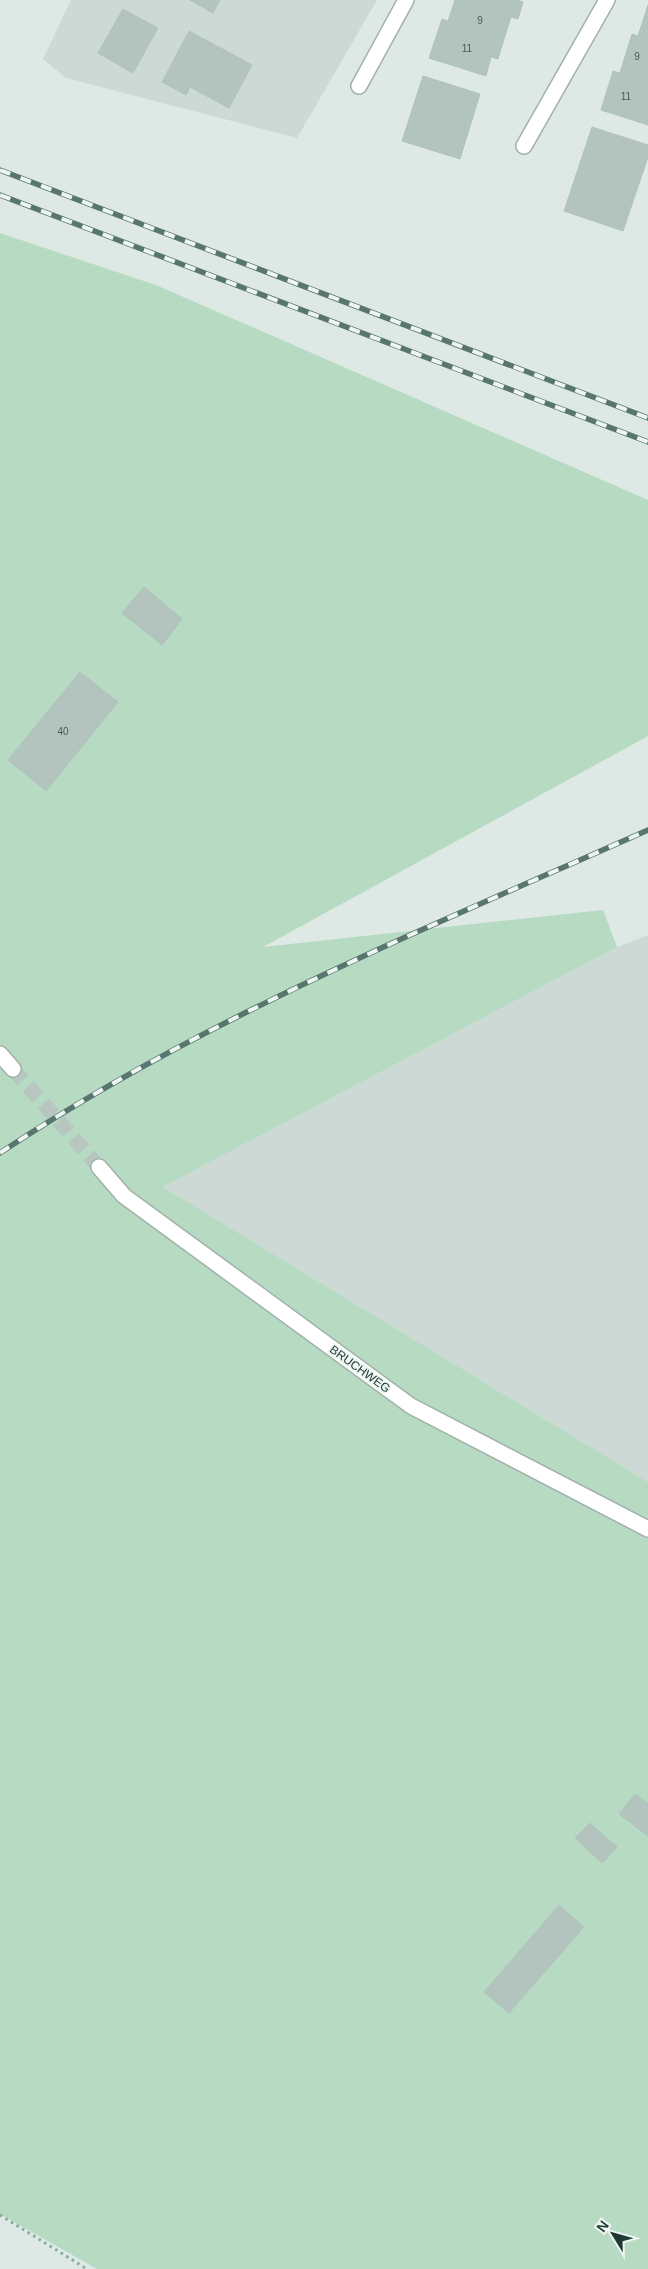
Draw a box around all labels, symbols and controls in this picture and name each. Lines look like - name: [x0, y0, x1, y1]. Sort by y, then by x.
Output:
- house number: 9: [477, 15, 483, 26]
- house number: 11: [462, 43, 473, 54]
- house number: 9: [634, 51, 640, 62]
- house number: 11: [621, 91, 632, 102]
- house number: 40: [57, 726, 69, 737]
- street label: BRUCHWEG: [327, 1342, 393, 1396]
- north arrow: [588, 2209, 638, 2259]
- text: N: [593, 2217, 612, 2235]

